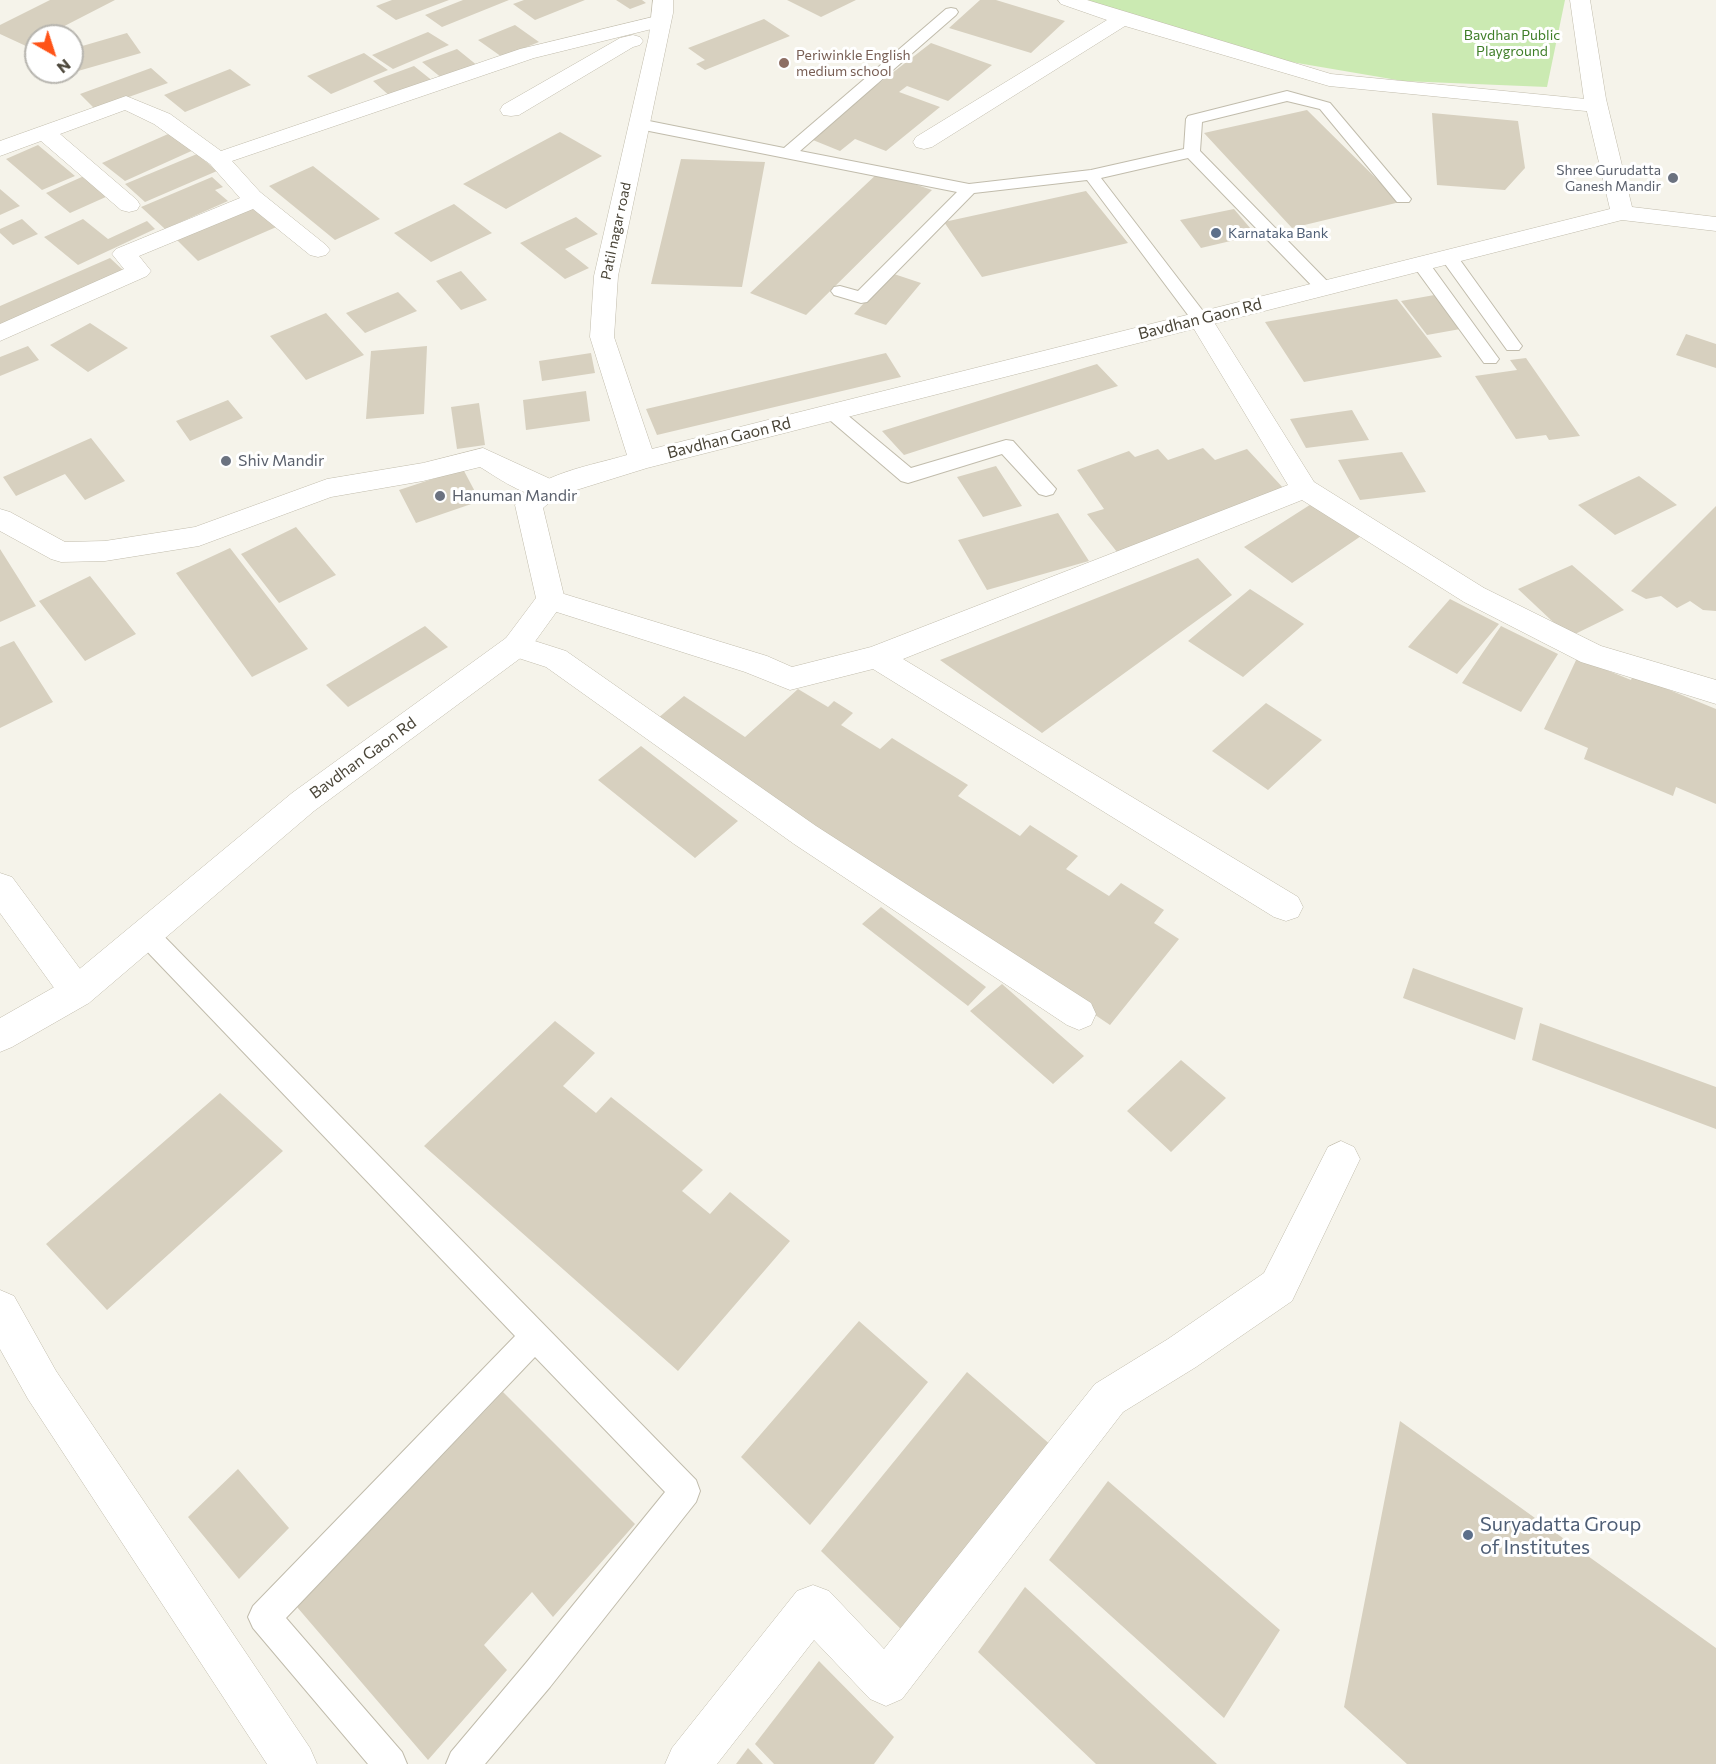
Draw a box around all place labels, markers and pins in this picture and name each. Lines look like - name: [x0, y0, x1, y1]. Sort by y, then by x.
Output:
- place label: Periwinkle English medium school: [796, 47, 911, 80]
- marker: Periwinkle English medium school: [777, 56, 791, 70]
- place label: Shree Gurudatta Ganesh Mandir: [1556, 162, 1661, 194]
- marker: Shree Gurudatta Ganesh Mandir: [1666, 171, 1680, 185]
- place label: Karnataka Bank: [1228, 225, 1328, 241]
- marker: Karnataka Bank: [1209, 226, 1223, 240]
- place label: Shiv Mandir: [238, 451, 324, 471]
- marker: Shiv Mandir: [219, 454, 233, 468]
- place label: Hanuman Mandir: [452, 486, 577, 506]
- marker: Hanuman Mandir: [433, 489, 447, 503]
- place label: Suryadatta Group of Institutes: [1480, 1512, 1641, 1559]
- marker: Suryadatta Group of Institutes: [1461, 1528, 1475, 1542]

